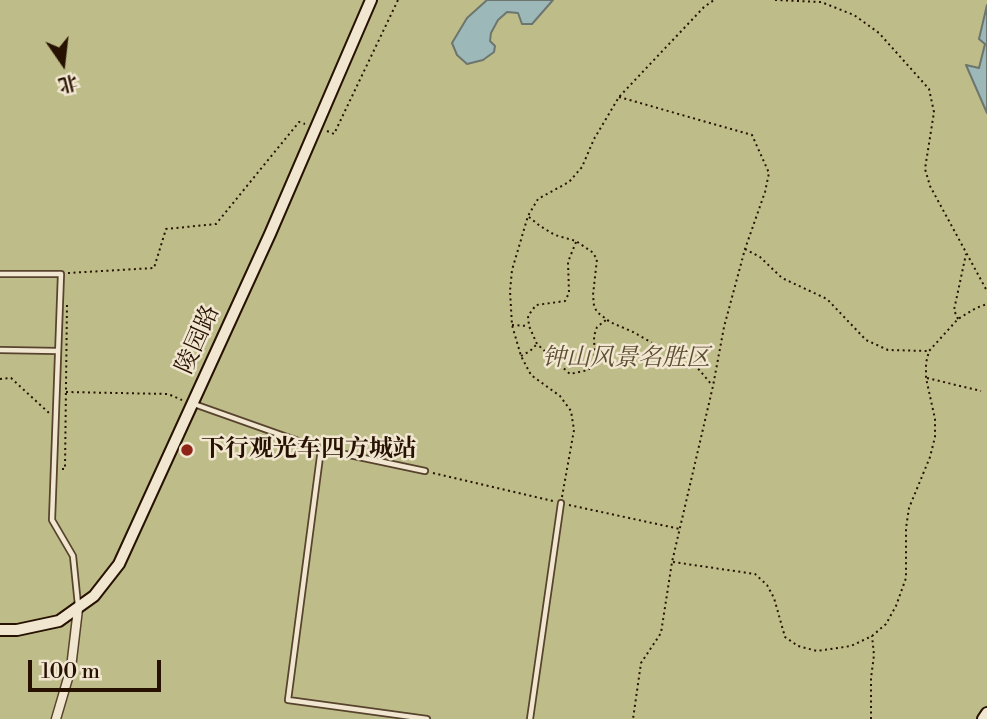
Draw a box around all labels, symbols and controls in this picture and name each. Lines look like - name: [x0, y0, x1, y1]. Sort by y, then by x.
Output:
- north arrow: [28, 28, 98, 98]
- text: 北: [56, 69, 80, 97]
- street label: 陵园路: [171, 301, 227, 379]
- park label: 钟山风景名胜区: [542, 345, 710, 373]
- place label: 下行观光车四方城站: [201, 436, 417, 464]
- marker: 下行观光车四方城站: [179, 442, 195, 458]
- scale bar: [32, 646, 164, 690]
- text: 100 m: [41, 659, 100, 685]

